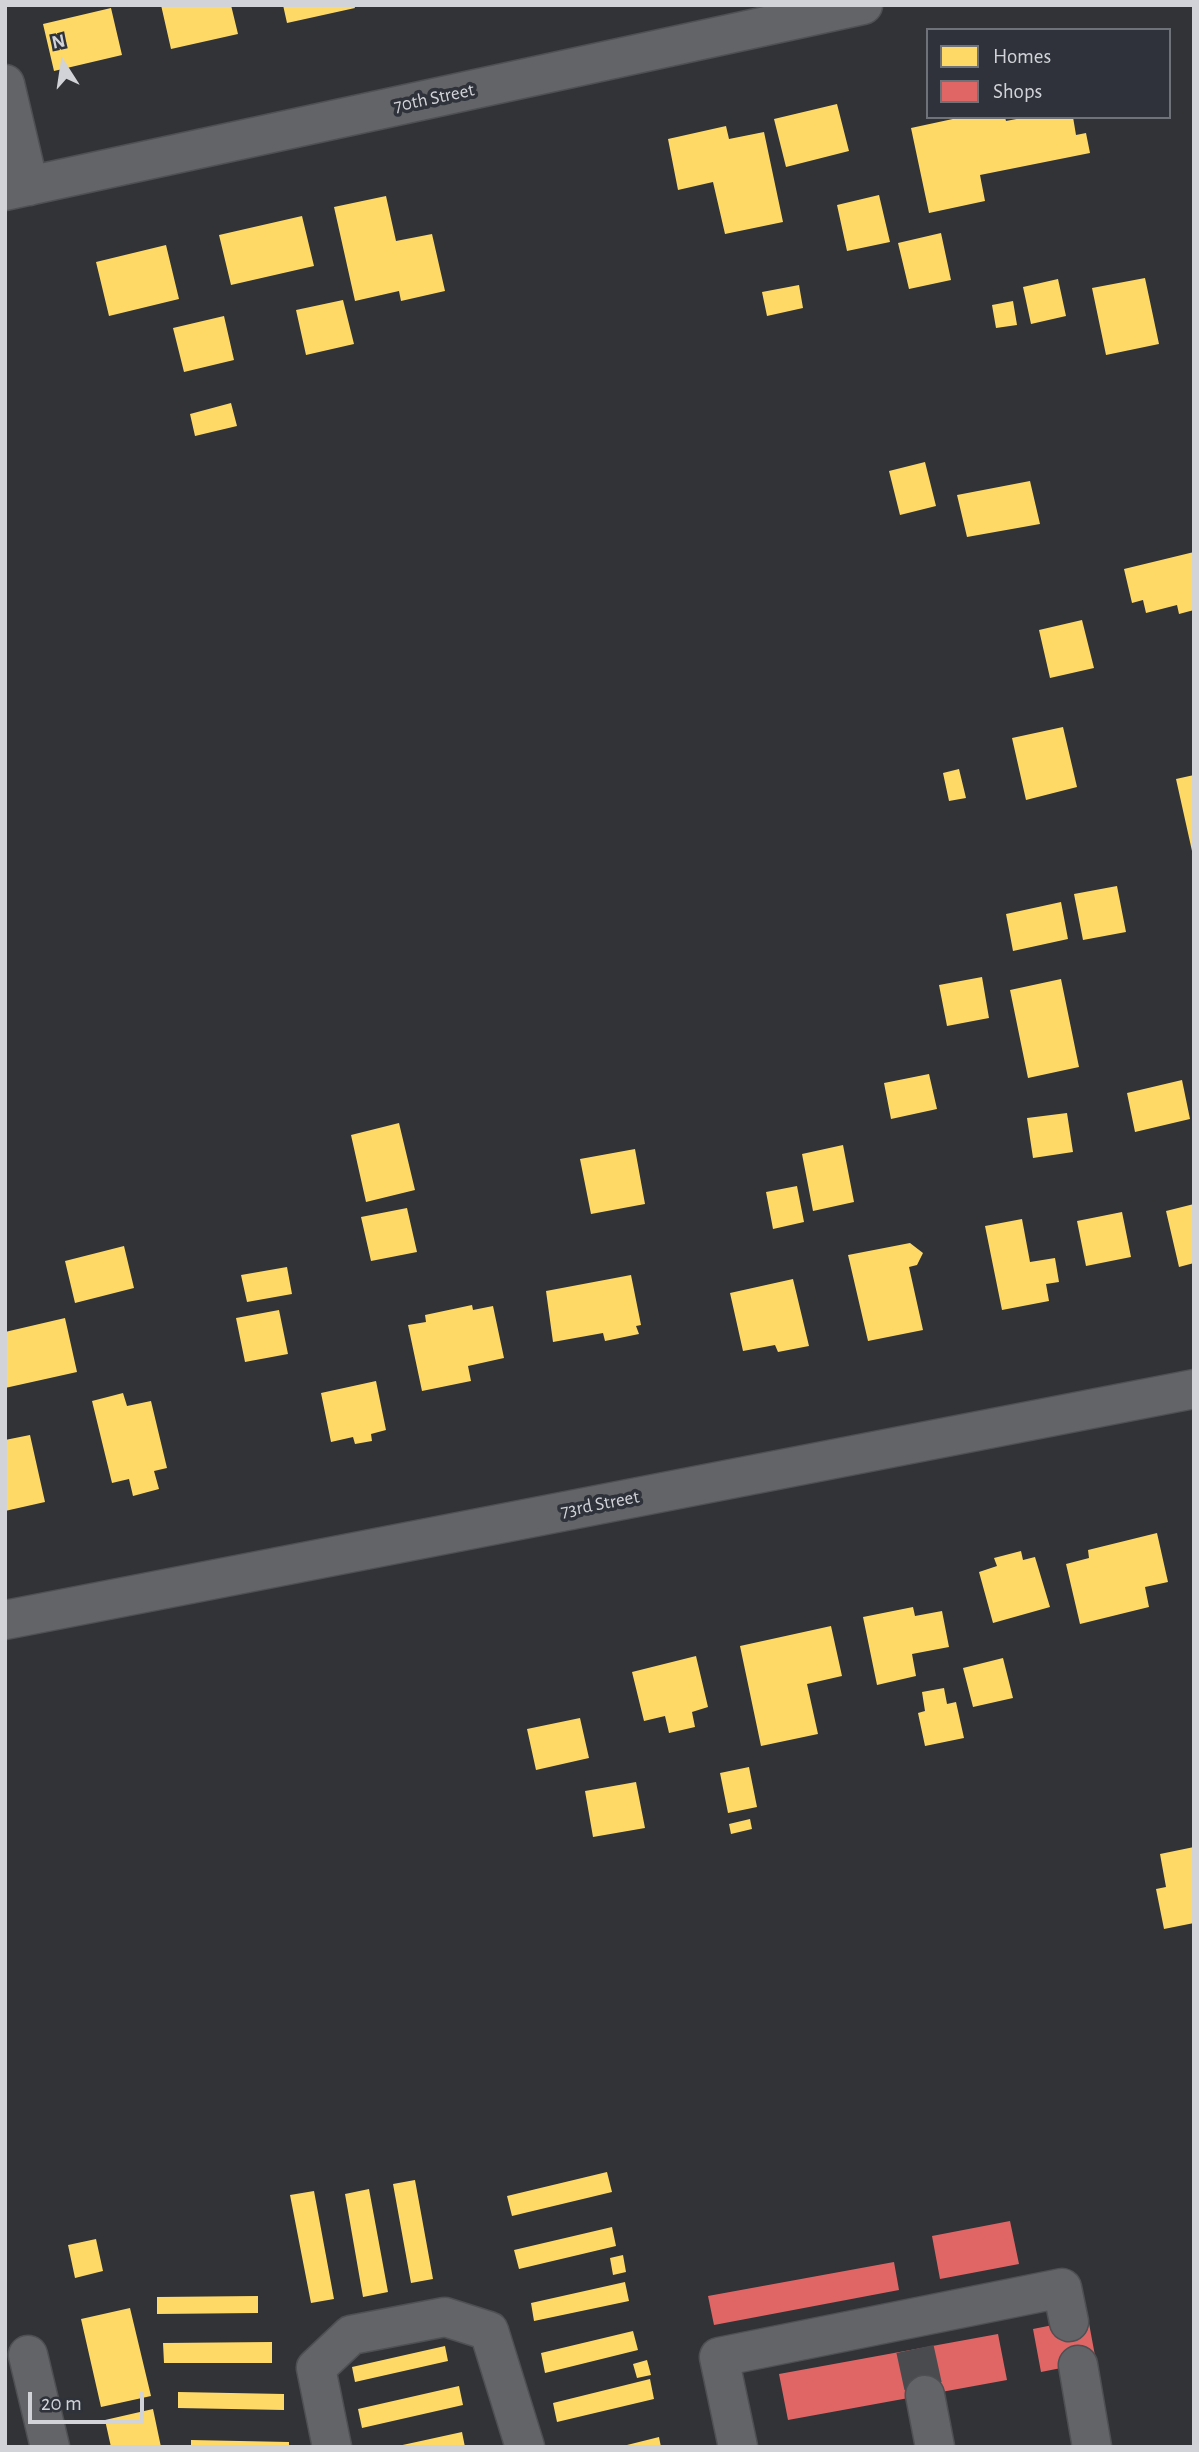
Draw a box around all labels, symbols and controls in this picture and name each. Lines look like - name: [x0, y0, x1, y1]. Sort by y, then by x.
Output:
- north arrow: [28, 28, 98, 98]
- legend: [926, 28, 1171, 119]
- text: N: [50, 31, 67, 53]
- text: Homes: [993, 46, 1051, 67]
- street label: 70th Street: [392, 78, 476, 118]
- text: Shops: [993, 81, 1042, 102]
- street label: 73rd Street: [559, 1485, 641, 1523]
- scale bar: [32, 2378, 147, 2422]
- text: 20 m: [41, 2393, 82, 2414]

